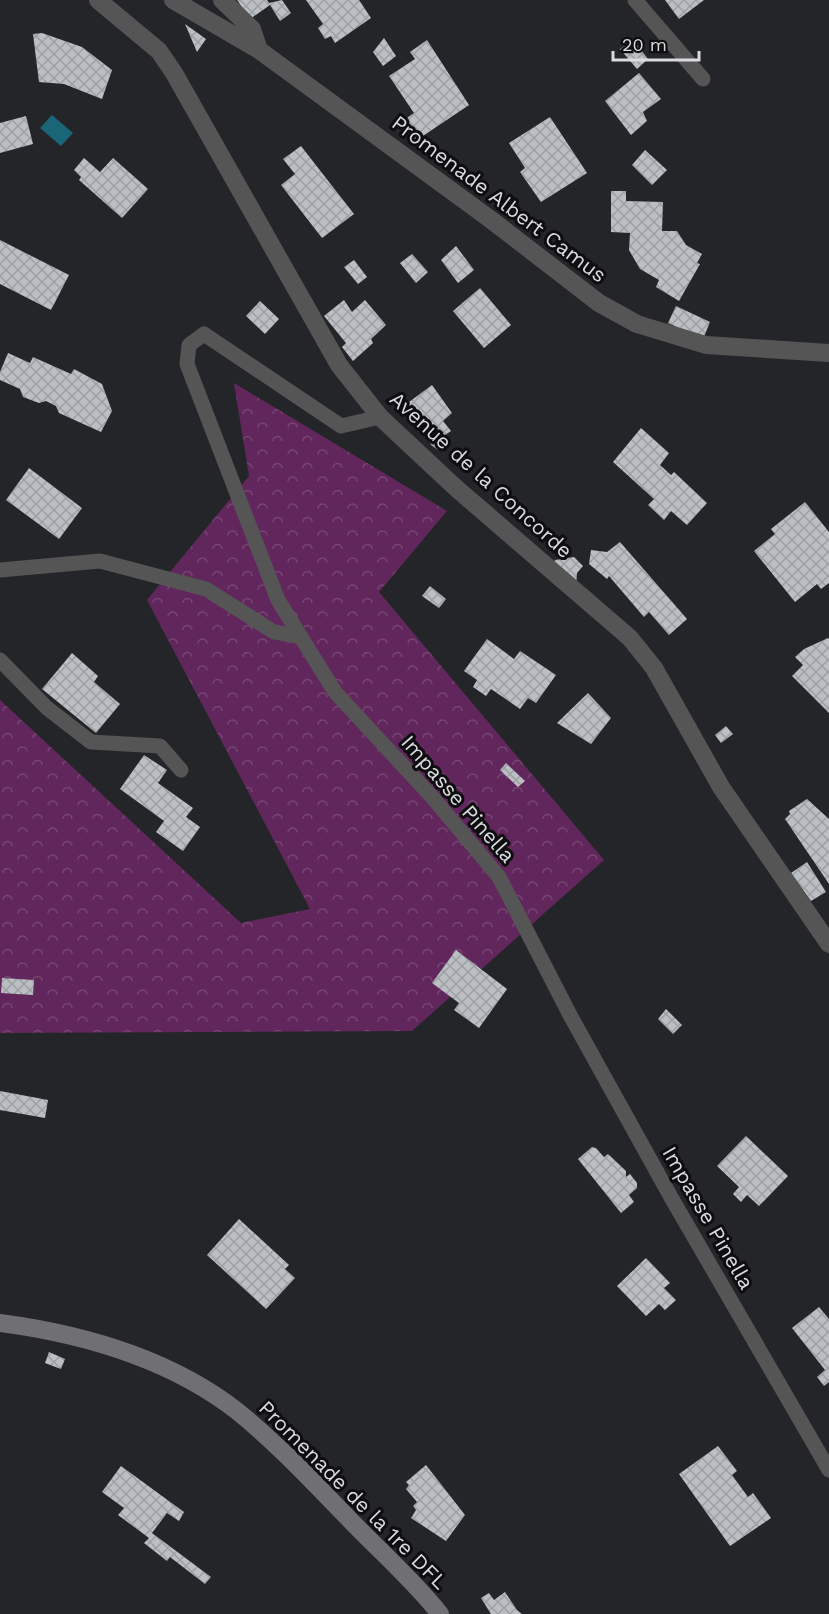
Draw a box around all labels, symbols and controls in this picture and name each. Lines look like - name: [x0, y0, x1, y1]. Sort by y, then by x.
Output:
- scale bar: [613, 24, 698, 62]
- text: 20 m: [622, 34, 667, 55]
- street label: Promenade Albert Camus: [387, 110, 611, 287]
- street label: Avenue de la Concorde: [385, 386, 578, 563]
- street label: Impasse Pinella: [396, 730, 521, 868]
- street label: Impasse Pinella: [657, 1142, 760, 1294]
- street label: Promenade de la 1re DFL: [254, 1395, 453, 1594]

